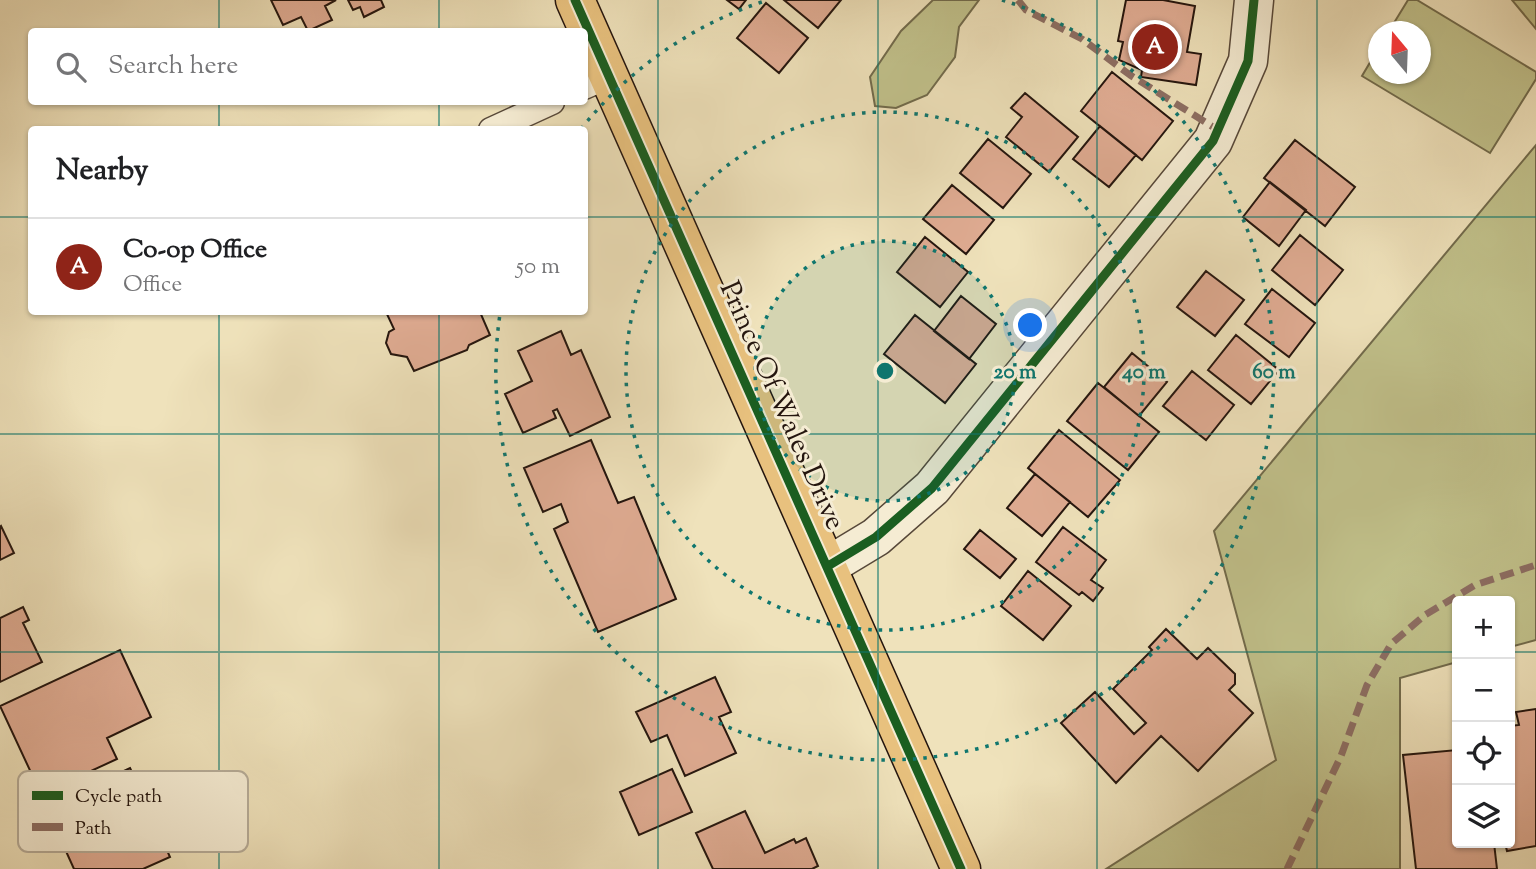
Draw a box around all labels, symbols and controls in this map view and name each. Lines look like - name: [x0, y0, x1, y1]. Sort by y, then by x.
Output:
- pin: A: [1132, 21, 1178, 73]
- north arrow: [1368, 21, 1431, 84]
- search box: [28, 28, 588, 105]
- icon: search: [52, 48, 90, 86]
- text: Search here: [108, 48, 238, 85]
- text: Nearby: [56, 150, 148, 193]
- text: Co-op Office: [123, 232, 267, 269]
- text: A: [70, 251, 88, 284]
- text: 50 m: [516, 251, 560, 284]
- text: Office: [123, 269, 182, 302]
- street label: Prince Of Wales Drive: [708, 275, 854, 537]
- your location: [1013, 308, 1047, 342]
- text: 20 m: [994, 358, 1037, 388]
- text: 40 m: [1121, 358, 1166, 388]
- text: 60 m: [1252, 358, 1296, 388]
- centre of rings: [873, 359, 897, 383]
- map controls: [1452, 596, 1515, 848]
- button: +: [1452, 596, 1515, 659]
- button: −: [1452, 659, 1515, 722]
- button: locate: [1452, 722, 1515, 785]
- legend: [18, 771, 248, 852]
- text: Cycle path: [75, 784, 162, 811]
- button: layers: [1452, 785, 1515, 848]
- text: Path: [75, 816, 112, 843]

